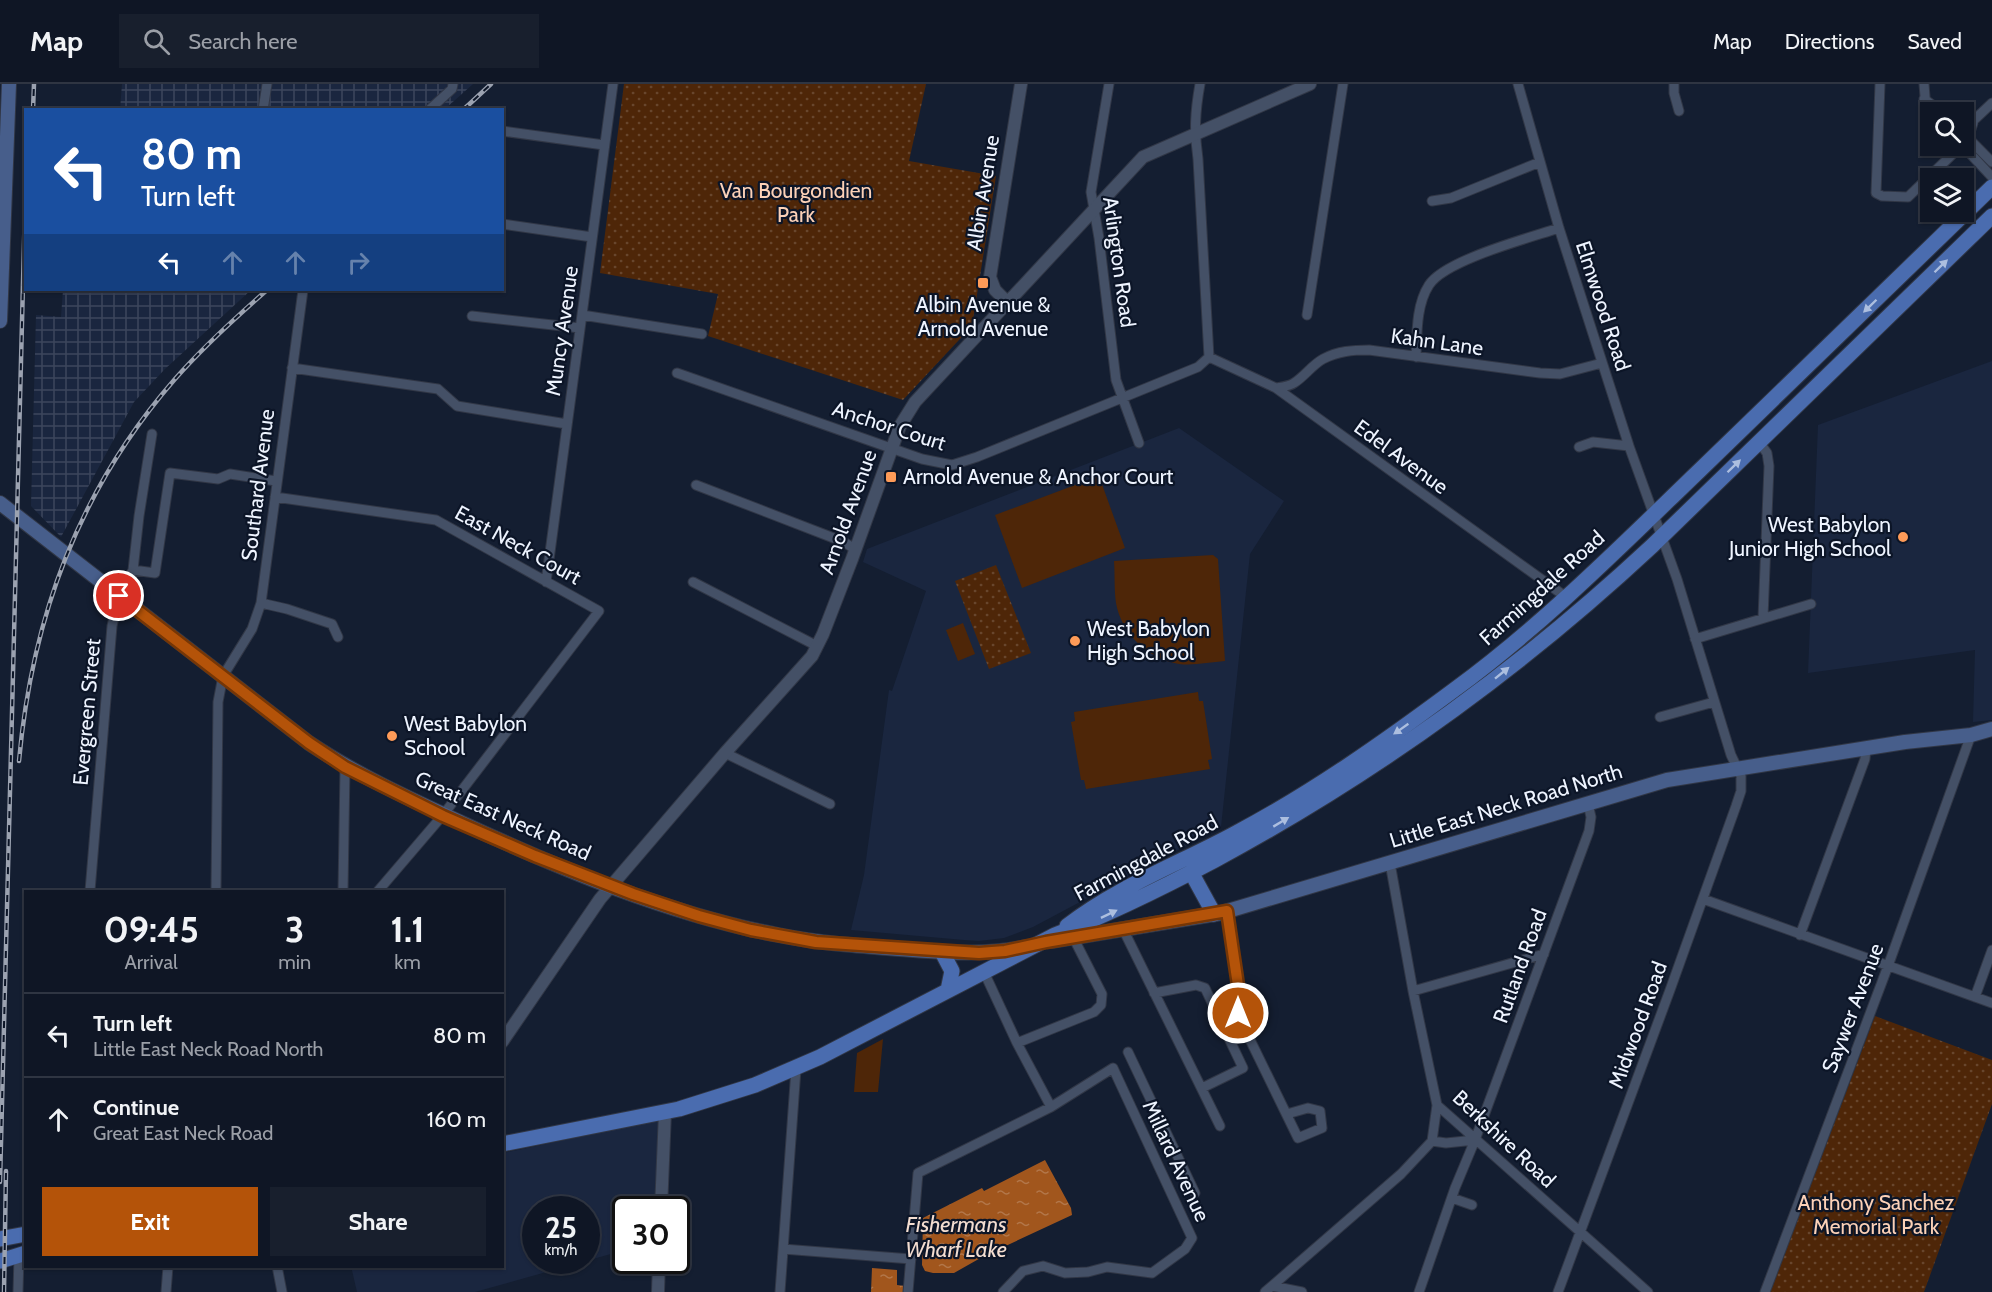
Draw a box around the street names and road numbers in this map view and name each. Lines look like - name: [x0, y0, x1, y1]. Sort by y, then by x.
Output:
- street label: Albin Avenue: [961, 133, 1004, 253]
- street label: Arlington Road: [1098, 195, 1141, 329]
- street label: Elmwood Road: [1571, 238, 1636, 374]
- street label: Muncy Avenue: [540, 264, 583, 398]
- street label: Kahn Lane: [1389, 323, 1485, 360]
- street label: Anchor Court: [829, 395, 949, 456]
- street label: Southard Avenue: [236, 407, 279, 562]
- street label: Edel Avenue: [1349, 414, 1453, 499]
- street label: Arnold Avenue: [813, 446, 882, 578]
- street label: East Neck Court: [451, 500, 586, 589]
- street label: Farmingdale Road: [1474, 525, 1609, 650]
- street label: Evergreen Street: [68, 637, 105, 787]
- street label: Little East Neck Road North: [1386, 758, 1625, 853]
- street label: Great East Neck Road: [412, 766, 595, 865]
- street label: Farmingdale Road: [1070, 809, 1222, 906]
- street label: Rutland Road: [1487, 906, 1552, 1026]
- street label: Saywer Avenue: [1816, 939, 1889, 1076]
- street label: Midwood Road: [1603, 958, 1672, 1092]
- street label: Berkshire Road: [1448, 1085, 1561, 1193]
- street label: Millard Avenue: [1138, 1096, 1215, 1225]

